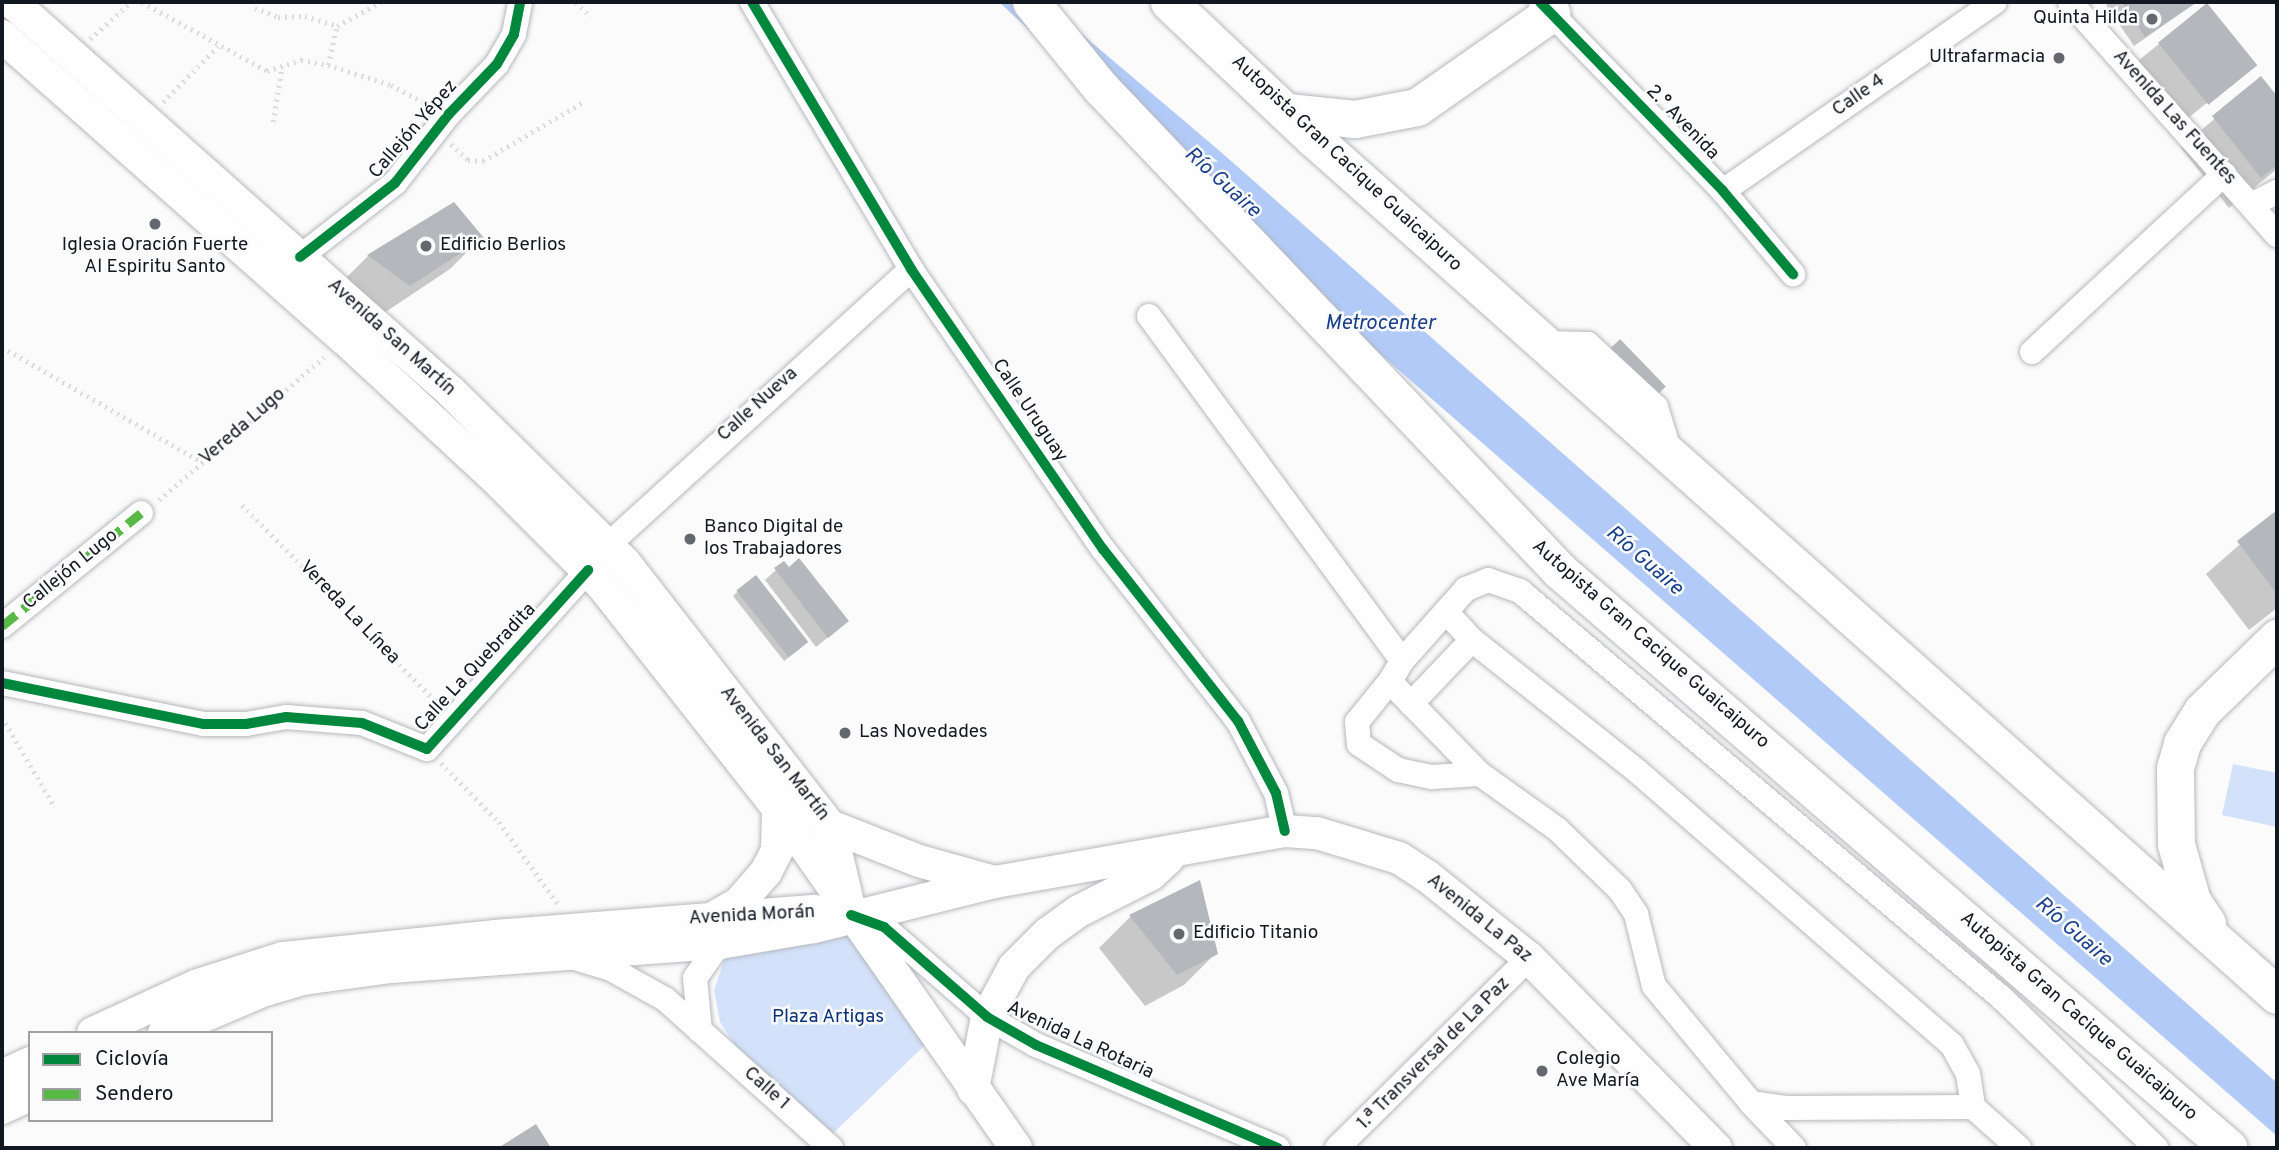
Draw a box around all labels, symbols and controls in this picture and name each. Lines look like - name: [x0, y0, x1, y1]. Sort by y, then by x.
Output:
- place label: Quinta Hilda: [2033, 8, 2138, 30]
- marker: Quinta Hilda: [2144, 11, 2160, 27]
- street label: Avenida Las Fuentes: [2107, 46, 2241, 190]
- place label: Ultrafarmacia: [1929, 47, 2045, 69]
- marker: Ultrafarmacia: [2051, 50, 2067, 66]
- street label: Autopista Gran Cacique Guaicaipuro: [1226, 51, 1466, 277]
- street label: Calle 4: [1828, 70, 1890, 122]
- street label: Callejón Yépez: [365, 76, 463, 184]
- street label: 2.° Avenida: [1640, 80, 1724, 166]
- water label: Río Guaire: [1179, 142, 1265, 224]
- marker: Iglesia Oración Fuerte Al Espiritu Santo: [147, 216, 163, 232]
- place label: Iglesia Oración Fuerte Al Espiritu Santo: [62, 235, 248, 279]
- place label: Edificio Berlios: [440, 235, 566, 257]
- marker: Edificio Berlios: [418, 238, 434, 254]
- street label: Avenida San Martín: [322, 274, 460, 402]
- water label: Metrocenter: [1325, 311, 1435, 337]
- street label: Calle Uruguay: [986, 355, 1072, 467]
- street label: Calle Nueva: [713, 363, 803, 447]
- street label: Vereda Lugo: [196, 384, 290, 470]
- place label: Banco Digital de los Trabajadores: [704, 517, 843, 561]
- water label: Río Guaire: [1600, 521, 1688, 601]
- street label: Callejón Lugo: [19, 525, 123, 615]
- marker: Banco Digital de los Trabajadores: [682, 531, 698, 547]
- street label: Autopista Gran Cacique Guaicaipuro: [1527, 536, 1773, 754]
- street label: Vereda La Línea: [294, 556, 404, 670]
- street label: Calle La Quebradita: [411, 599, 541, 737]
- street label: Avenida San Martín: [714, 682, 834, 826]
- place label: Las Novedades: [859, 722, 988, 744]
- marker: Las Novedades: [837, 725, 853, 741]
- street label: Avenida La Paz: [1422, 870, 1536, 968]
- water label: Río Guaire: [2029, 892, 2117, 972]
- street label: Avenida Morán: [688, 901, 816, 931]
- street label: Autopista Gran Cacique Guaicaipuro: [1955, 908, 2201, 1126]
- place label: Edificio Titanio: [1193, 923, 1319, 945]
- marker: Edificio Titanio: [1171, 926, 1187, 942]
- street label: 1.ª Transversal de La Paz: [1353, 973, 1515, 1135]
- street label: Avenida La Rotaria: [1003, 997, 1157, 1085]
- park label: Plaza Artigas: [772, 1007, 884, 1029]
- legend: [28, 1031, 273, 1122]
- text: Ciclovía: [95, 1046, 169, 1073]
- place label: Colegio Ave María: [1556, 1049, 1639, 1093]
- street label: Calle 1: [738, 1062, 794, 1116]
- marker: Colegio Ave María: [1534, 1063, 1550, 1079]
- text: Sendero: [95, 1081, 174, 1108]

